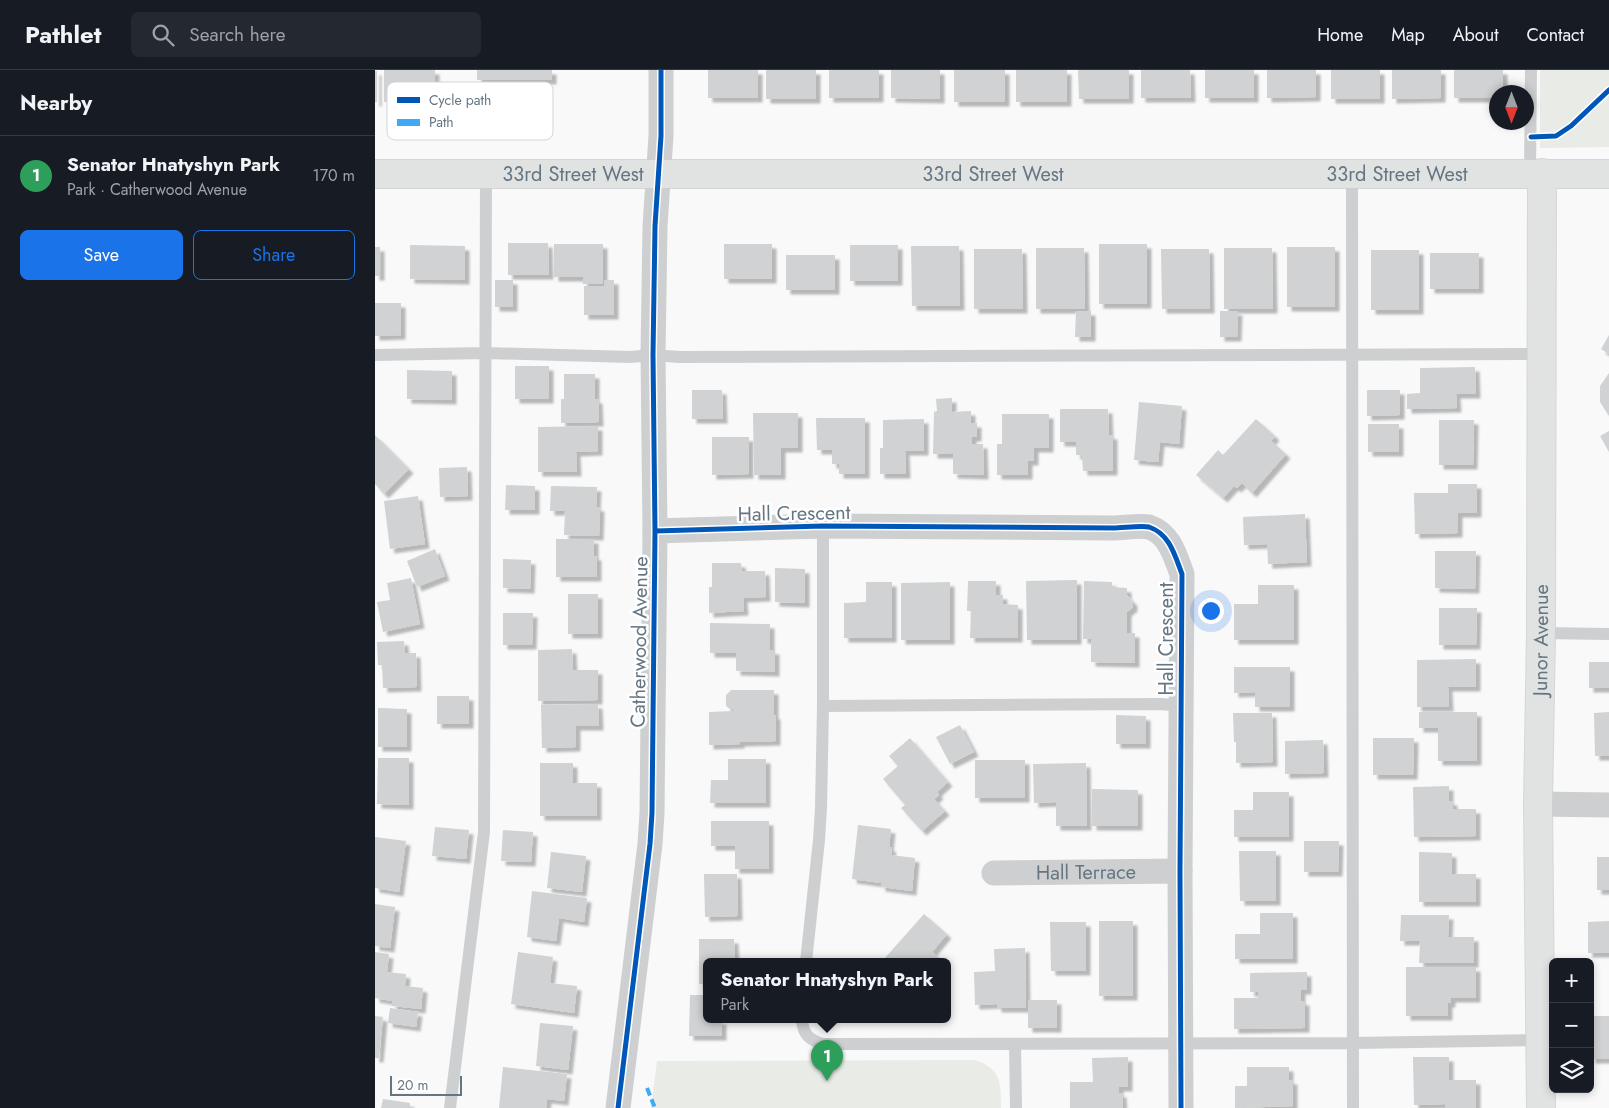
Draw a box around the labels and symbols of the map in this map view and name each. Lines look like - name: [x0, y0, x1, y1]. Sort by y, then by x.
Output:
- legend: [387, 82, 553, 140]
- north arrow: [1489, 85, 1534, 130]
- text: Cycle path: [429, 90, 491, 110]
- text: Path: [429, 112, 454, 132]
- street label: 33rd Street West: [502, 160, 644, 189]
- street label: 33rd Street West: [922, 160, 1064, 189]
- street label: 33rd Street West: [1326, 160, 1468, 189]
- street label: Hall Crescent: [737, 498, 851, 529]
- street label: Catherwood Avenue: [624, 556, 655, 728]
- street label: Hall Crescent: [1152, 582, 1181, 695]
- street label: Junor Avenue: [1526, 584, 1556, 699]
- your location: [1198, 598, 1224, 624]
- street label: Hall Terrace: [1036, 857, 1136, 888]
- pin: 1: [811, 1040, 843, 1081]
- scale bar: [390, 1073, 463, 1096]

